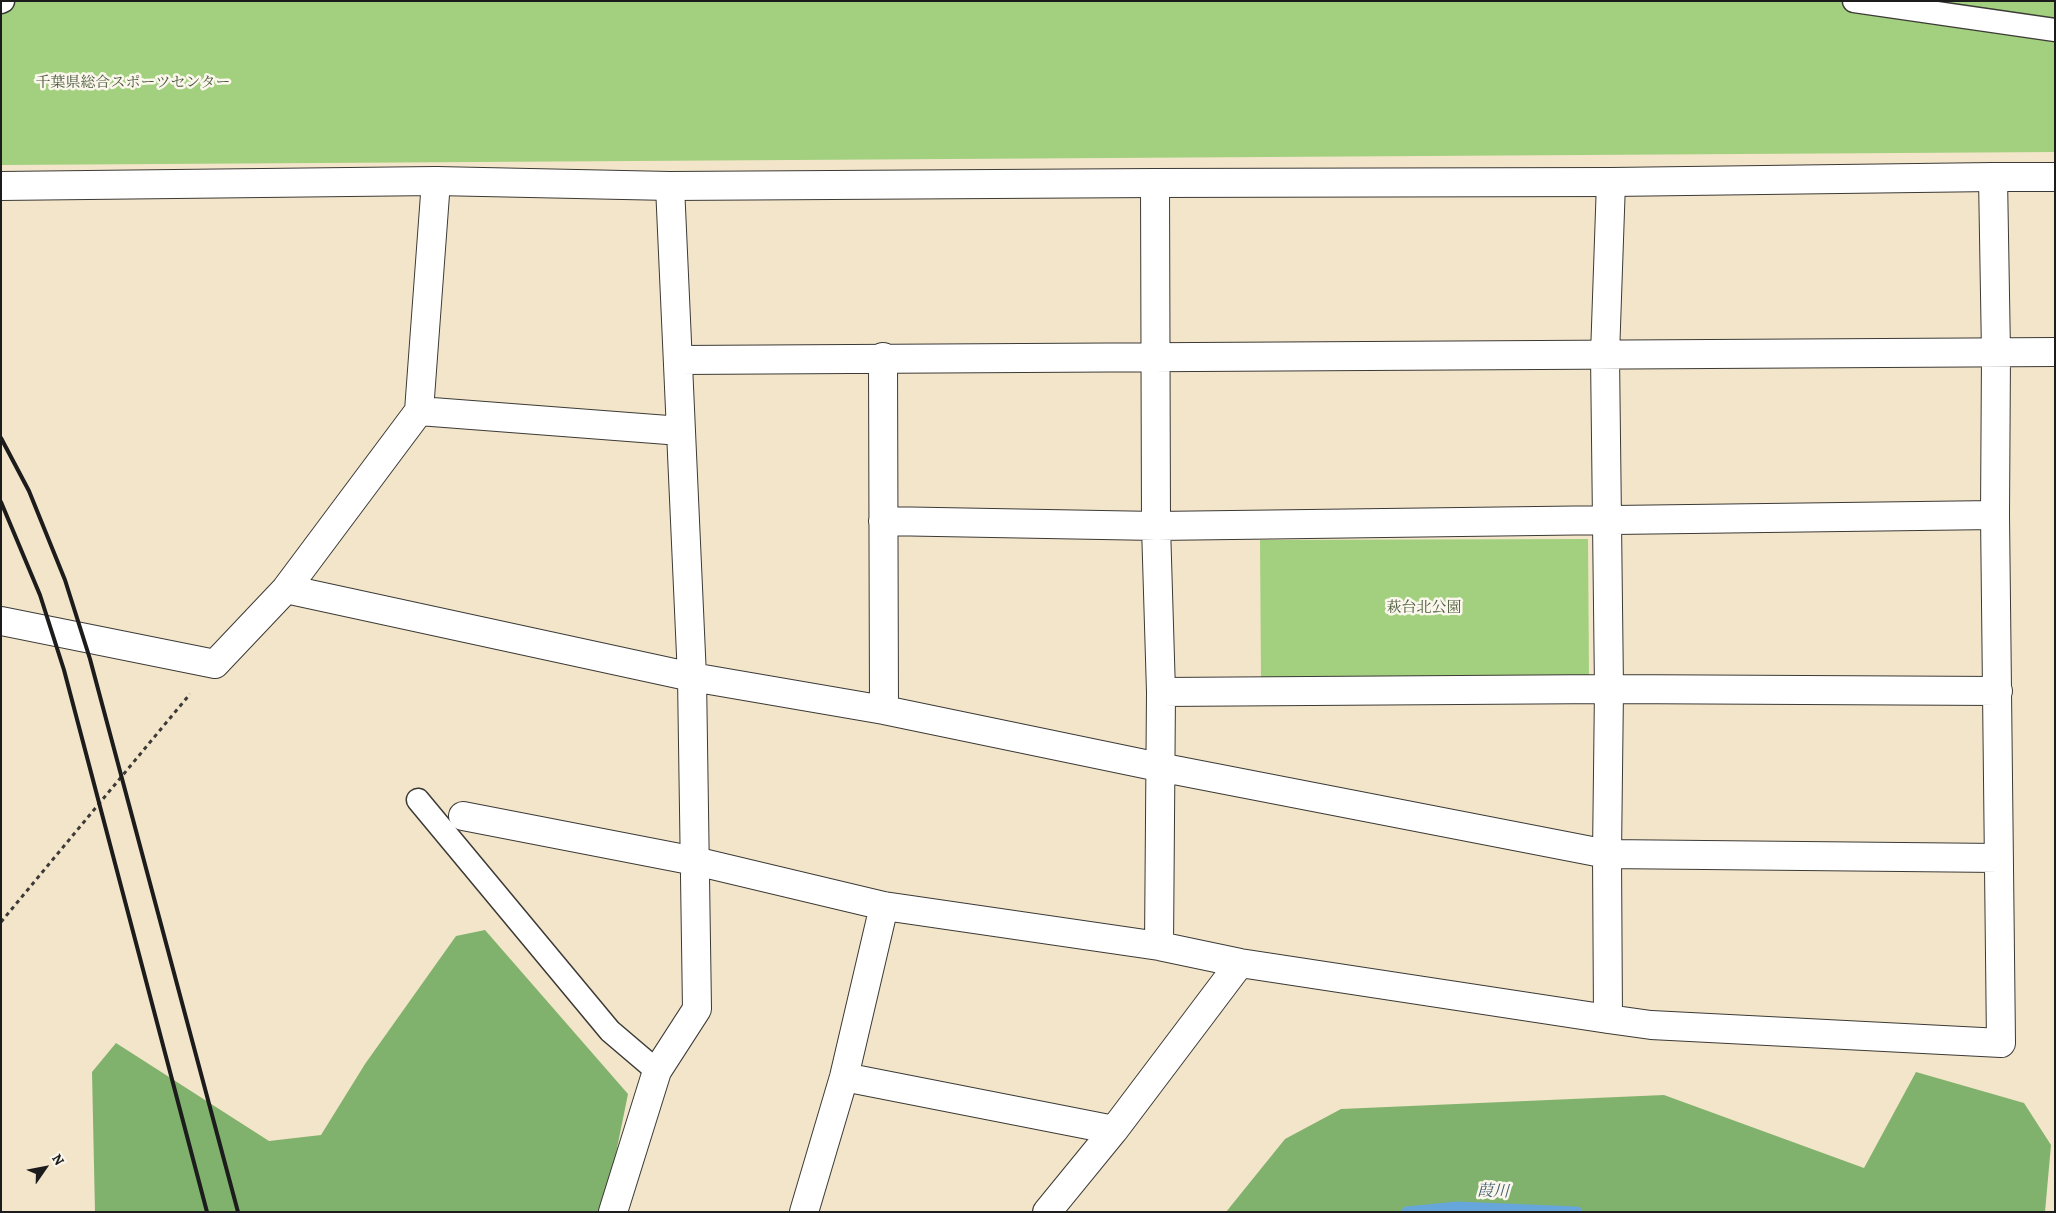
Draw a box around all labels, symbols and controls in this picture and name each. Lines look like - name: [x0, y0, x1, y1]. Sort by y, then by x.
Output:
- park label: 千葉県総合スポーツセンター: [36, 74, 230, 92]
- park label: 萩台北公園: [1387, 599, 1461, 617]
- north arrow: [20, 1143, 70, 1193]
- text: N: [47, 1150, 69, 1169]
- water label: 葭川: [1477, 1182, 1509, 1202]

